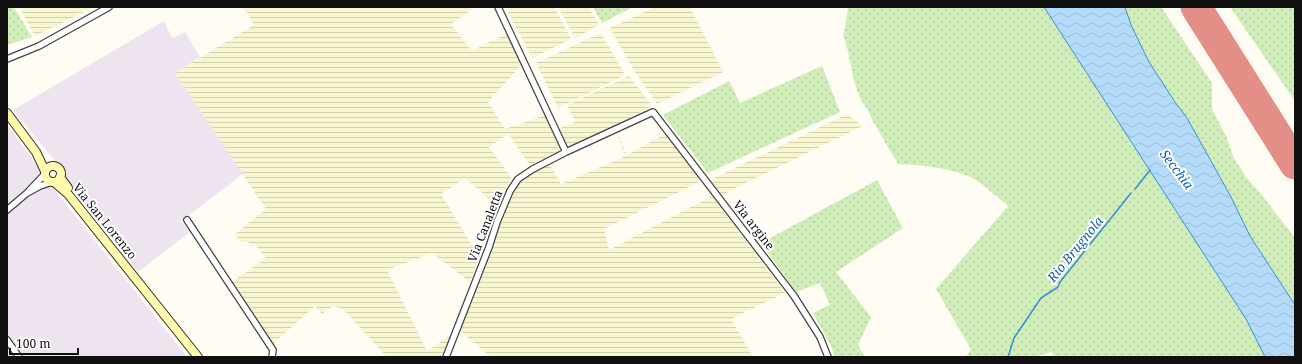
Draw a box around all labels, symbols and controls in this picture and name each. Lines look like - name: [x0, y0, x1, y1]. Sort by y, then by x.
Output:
- water label: Secchia: [1156, 145, 1198, 193]
- street label: Via San Lorenzo: [69, 179, 141, 263]
- street label: Via Canaletta: [463, 187, 507, 264]
- street label: Via argine: [729, 197, 779, 253]
- water label: Rio Brugnola: [1042, 212, 1107, 286]
- scale bar: [10, 330, 78, 356]
- text: 100 m: [16, 335, 51, 352]

